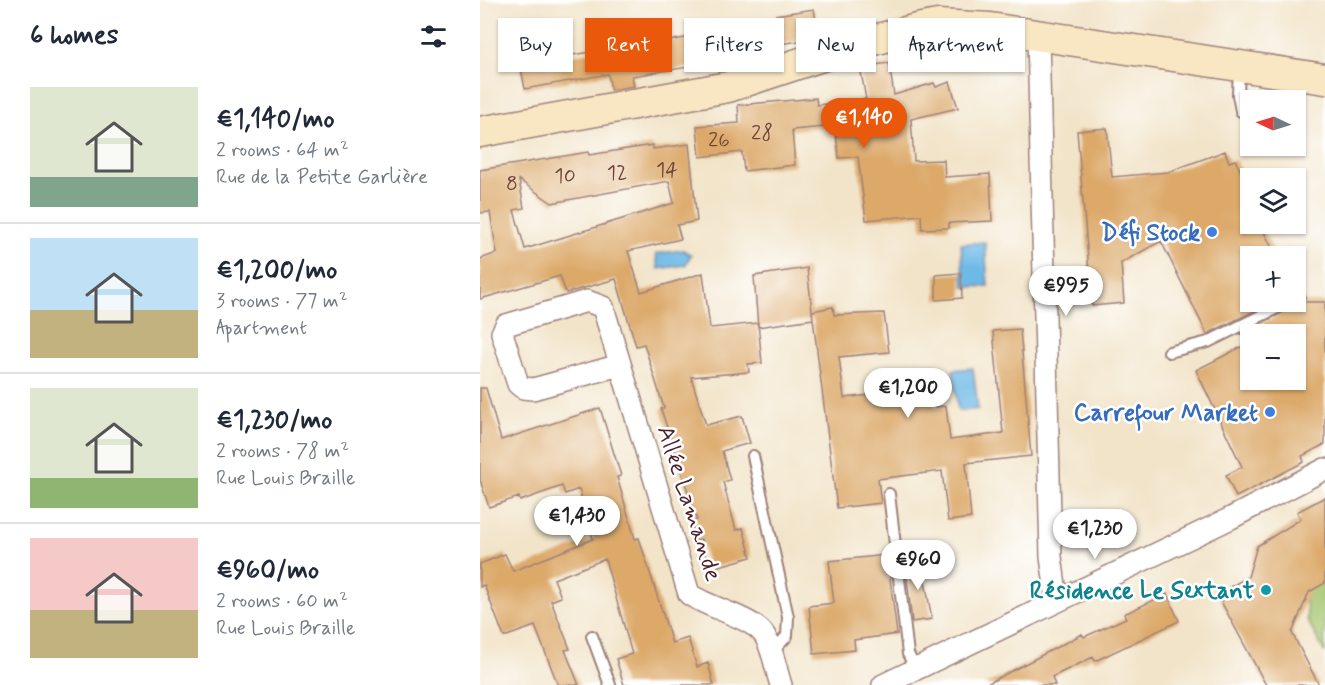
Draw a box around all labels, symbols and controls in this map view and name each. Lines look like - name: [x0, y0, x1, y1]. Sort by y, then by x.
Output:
- chip: Buy: [498, 18, 573, 72]
- chip: Rent: [585, 18, 672, 72]
- chip: Filters: [684, 18, 784, 72]
- chip: New: [796, 18, 876, 72]
- chip: Apartment: [888, 18, 1025, 72]
- text: 6 homes: [30, 19, 118, 53]
- icon: filters: [417, 20, 450, 53]
- north arrow: [1240, 90, 1306, 156]
- map controls: [1240, 90, 1306, 390]
- pin: €1,140: [815, 98, 913, 149]
- text: €1,140/mo: [216, 103, 334, 137]
- text: €1,140: [835, 104, 893, 131]
- icon: home: [78, 111, 150, 183]
- house number: 28: [751, 119, 773, 147]
- house number: 26: [708, 126, 730, 154]
- text: 2 rooms · 64 m²: [216, 137, 349, 164]
- house number: 14: [656, 156, 678, 184]
- house number: 12: [607, 159, 627, 187]
- house number: 10: [554, 162, 576, 190]
- text: Rue de la Petite Garlière: [216, 164, 428, 191]
- button: layers: [1240, 168, 1306, 234]
- house number: 8: [506, 170, 518, 198]
- place label: Défi Stock: [1101, 218, 1200, 249]
- marker: Défi Stock: [1205, 225, 1219, 239]
- button: +: [1240, 246, 1306, 312]
- text: €1,200/mo: [216, 254, 337, 288]
- icon: home: [78, 262, 150, 334]
- pin: €995: [1030, 266, 1102, 317]
- text: €995: [1043, 272, 1089, 299]
- text: 3 rooms · 77 m²: [216, 288, 348, 315]
- text: Apartment: [216, 315, 307, 342]
- button: −: [1240, 324, 1306, 390]
- pin: €1,200: [859, 368, 957, 419]
- text: €1,200: [878, 374, 938, 401]
- place label: Carrefour Market: [1074, 398, 1258, 431]
- text: €1,230/mo: [216, 404, 332, 438]
- marker: Carrefour Market: [1263, 405, 1277, 419]
- icon: home: [78, 412, 150, 484]
- street label: Allée Lamande: [649, 422, 728, 585]
- text: 2 rooms · 78 m²: [216, 438, 349, 465]
- text: Rue Louis Braille: [216, 465, 355, 492]
- pin: €1,430: [528, 496, 626, 547]
- text: €1,430: [548, 502, 606, 529]
- pin: €1,230: [1046, 509, 1144, 560]
- text: €1,230: [1067, 515, 1123, 542]
- pin: €960: [882, 540, 954, 591]
- text: €960: [895, 546, 941, 573]
- text: €960/mo: [216, 554, 319, 588]
- icon: home: [78, 562, 150, 634]
- place label: Résidence Le Sextant: [1030, 576, 1255, 607]
- marker: Résidence Le Sextant: [1259, 583, 1273, 597]
- text: 2 rooms · 60 m²: [216, 588, 348, 615]
- text: Rue Louis Braille: [216, 615, 355, 642]

